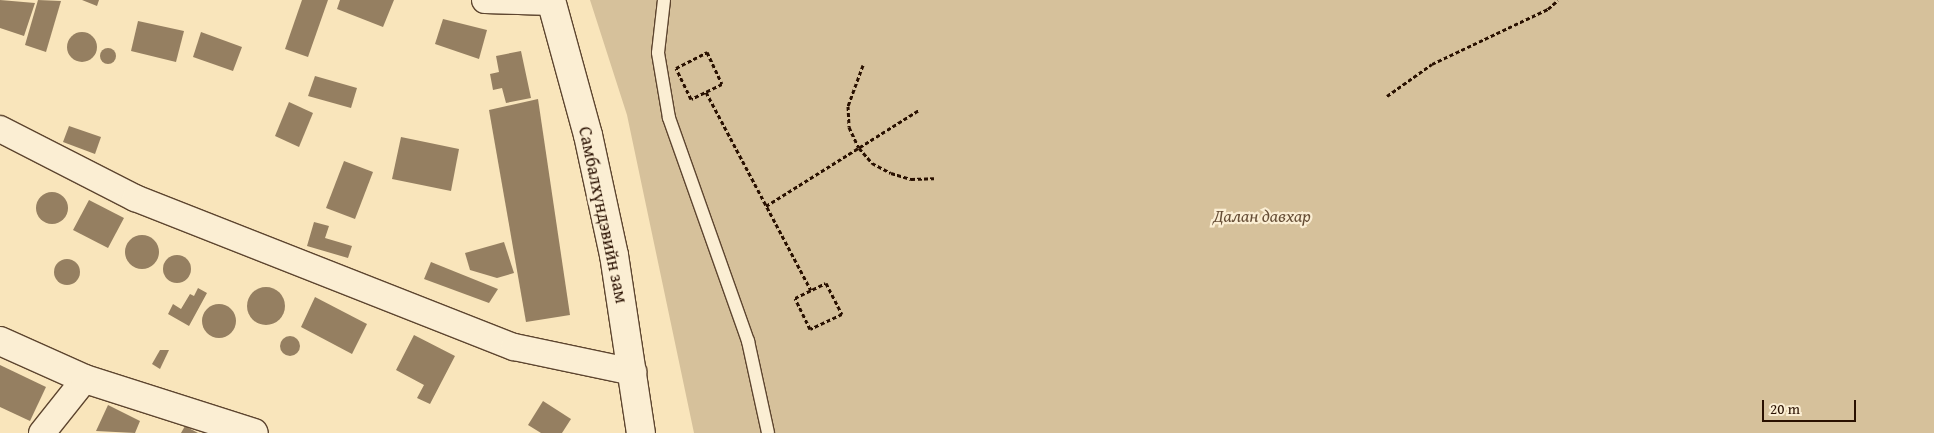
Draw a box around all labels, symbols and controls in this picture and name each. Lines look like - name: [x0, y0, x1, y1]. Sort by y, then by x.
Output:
- street label: Самбалхүндэвийн зам: [574, 125, 632, 305]
- park label: Далан давхар: [1213, 205, 1311, 227]
- scale bar: [1764, 390, 1858, 422]
- text: 20 m: [1770, 398, 1800, 419]

